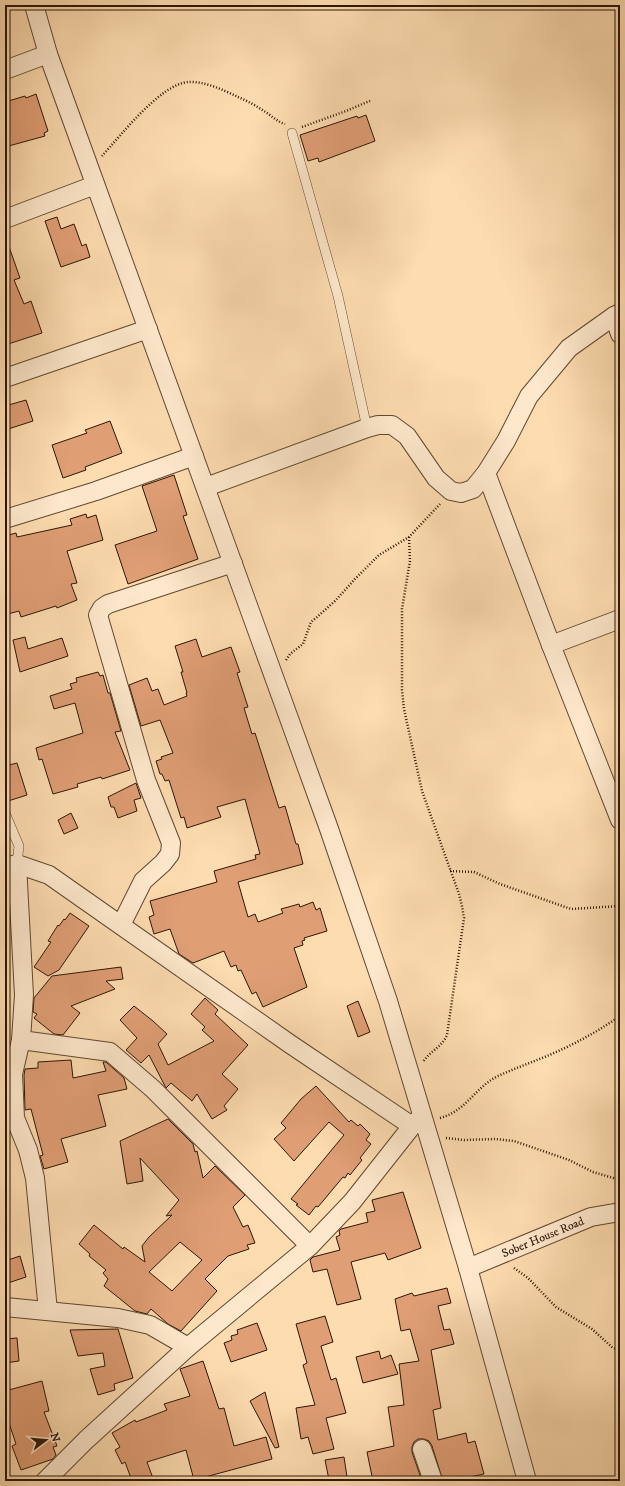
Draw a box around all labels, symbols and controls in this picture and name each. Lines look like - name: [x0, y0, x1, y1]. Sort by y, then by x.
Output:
- street label: Sober House Road: [499, 1213, 586, 1261]
- north arrow: [26, 1420, 66, 1460]
- text: N: [47, 1431, 63, 1444]

